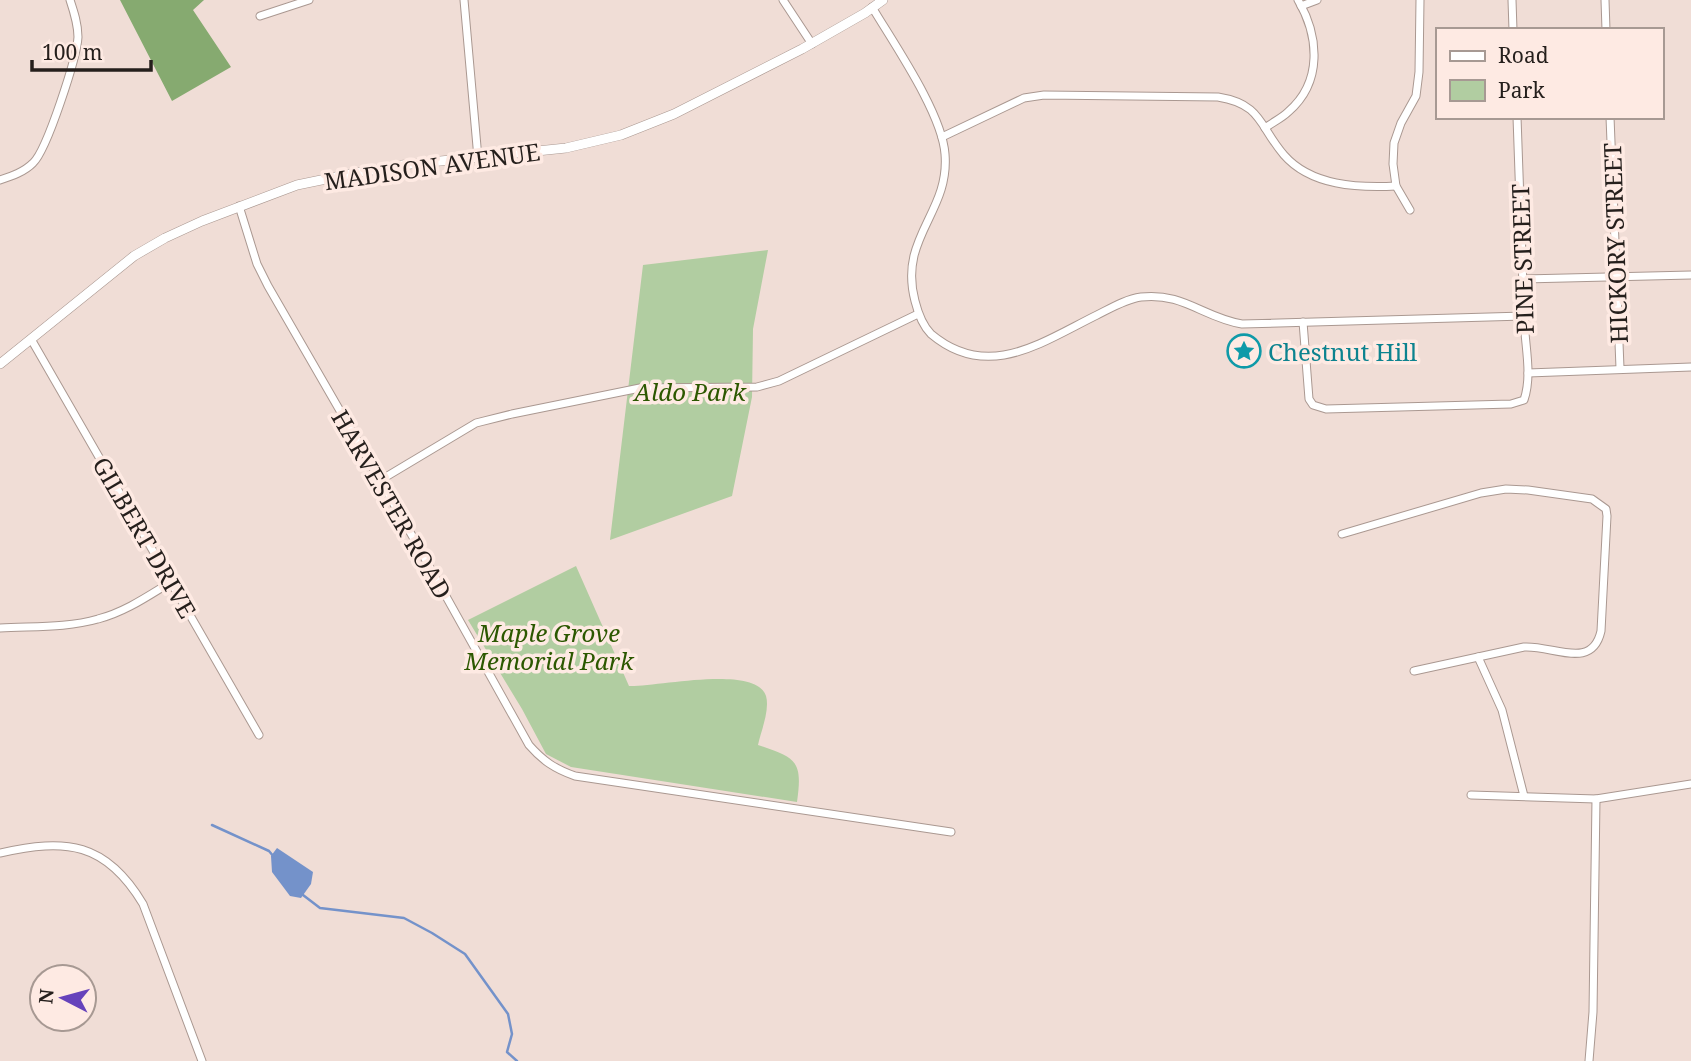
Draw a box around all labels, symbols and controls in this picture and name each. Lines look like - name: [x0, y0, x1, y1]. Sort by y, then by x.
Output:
- scale bar: [32, 28, 150, 72]
- legend: [1436, 28, 1663, 119]
- text: 100 m: [42, 38, 103, 66]
- text: Road: [1498, 41, 1549, 69]
- text: Park: [1498, 76, 1545, 104]
- street label: MADISON AVENUE: [322, 135, 542, 197]
- street label: HICKORY STREET: [1595, 142, 1635, 344]
- street label: PINE STREET: [1503, 183, 1541, 335]
- place icon: Chestnut Hill: [1225, 332, 1263, 370]
- place label: Chestnut Hill: [1268, 335, 1418, 368]
- park label: Aldo Park: [632, 375, 747, 408]
- street label: HARVESTER ROAD: [324, 403, 460, 605]
- street label: GILBERT DRIVE: [85, 450, 205, 624]
- park label: Maple Grove Memorial Park: [463, 616, 635, 677]
- north arrow: [28, 963, 98, 1033]
- text: N: [32, 987, 60, 1005]

